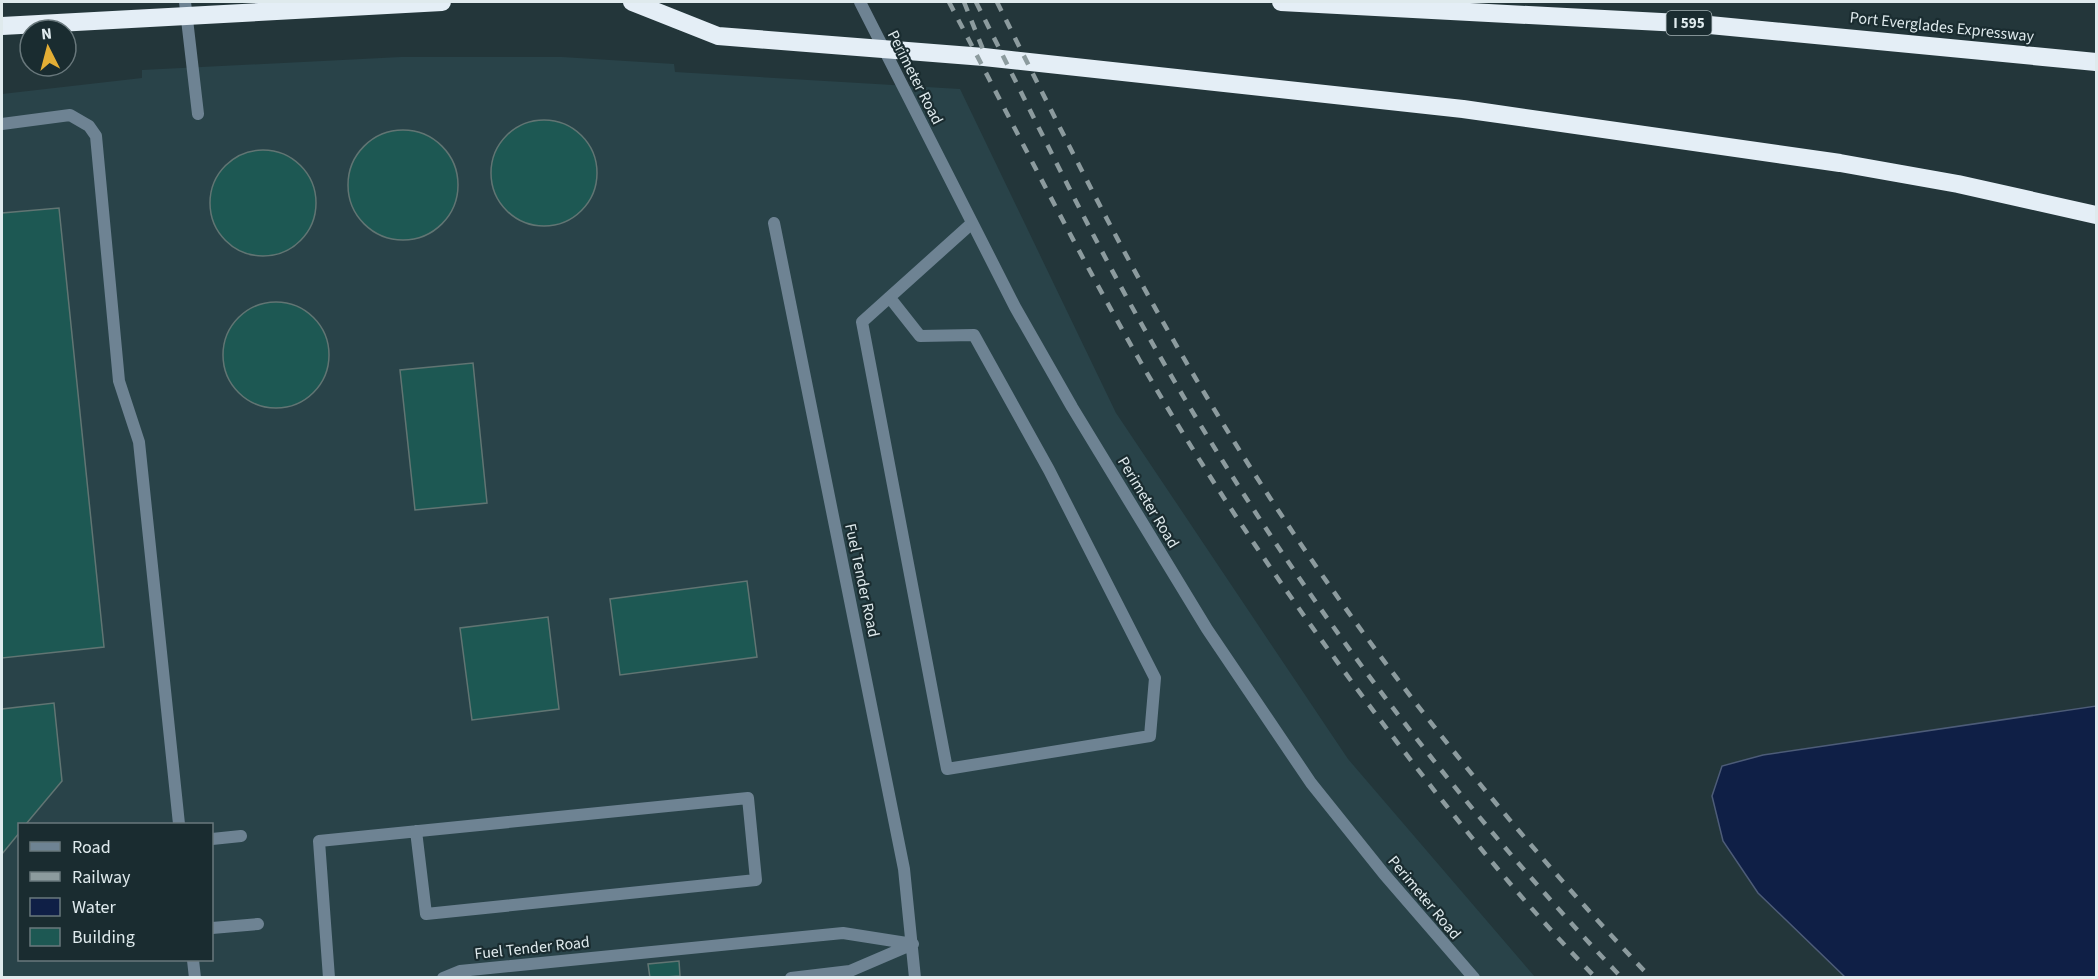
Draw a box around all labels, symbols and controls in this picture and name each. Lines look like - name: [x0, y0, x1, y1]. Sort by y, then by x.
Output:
- street label: Port Everglades Expressway: [1849, 6, 2036, 48]
- road number: I 595: [1666, 11, 1712, 35]
- north arrow: [18, 18, 78, 78]
- text: N: [40, 23, 53, 46]
- street label: Perimeter Road: [882, 26, 948, 128]
- street label: Perimeter Road: [1112, 453, 1184, 552]
- street label: Fuel Tender Road: [839, 521, 885, 639]
- legend: [18, 823, 213, 961]
- text: Road: [72, 835, 111, 860]
- street label: Perimeter Road: [1383, 851, 1466, 944]
- text: Railway: [72, 865, 131, 890]
- text: Water: [72, 895, 116, 920]
- text: Building: [72, 925, 135, 950]
- street label: Fuel Tender Road: [473, 931, 591, 965]

